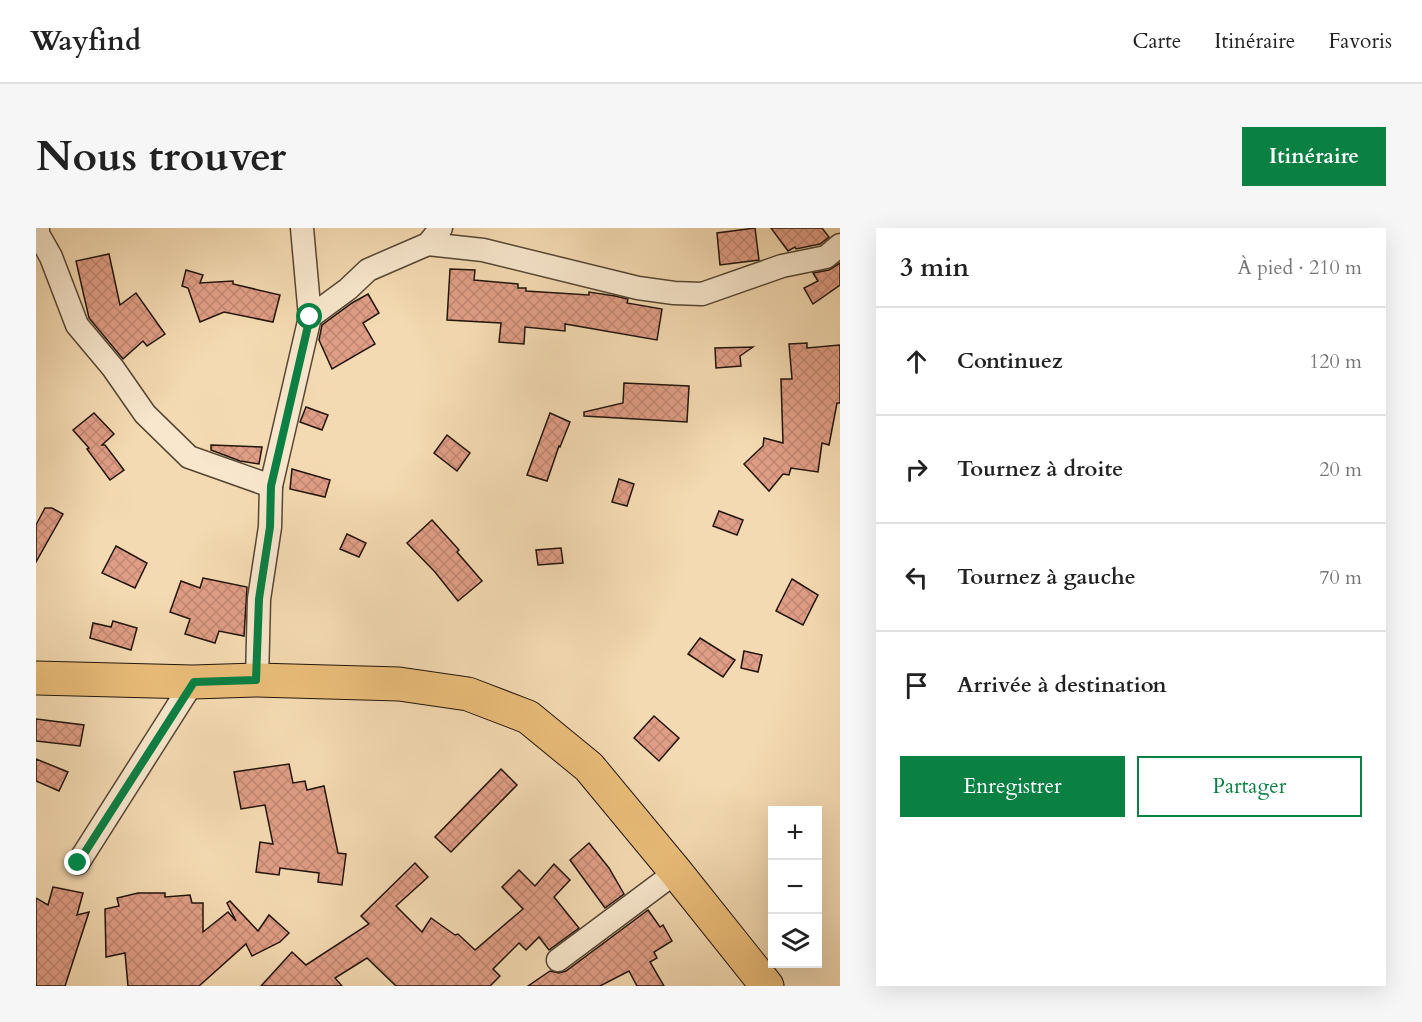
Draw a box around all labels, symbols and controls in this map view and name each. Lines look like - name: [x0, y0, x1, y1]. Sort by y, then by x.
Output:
- text: Wayfind: [30, 22, 141, 60]
- text: Carte: [1132, 27, 1181, 56]
- text: Itinéraire: [1214, 27, 1295, 56]
- text: Favoris: [1328, 27, 1392, 56]
- button: Itinéraire: [1242, 127, 1386, 186]
- text: Nous trouver: [36, 128, 286, 185]
- text: 3 min: [900, 250, 969, 285]
- text: À pied · 210 m: [1238, 254, 1362, 281]
- route start: [296, 303, 322, 329]
- icon: ahead: [900, 345, 933, 378]
- text: Continuez: [957, 346, 1063, 376]
- text: 120 m: [1309, 348, 1362, 375]
- icon: right: [900, 453, 933, 486]
- text: Tournez à droite: [957, 454, 1123, 484]
- text: 20 m: [1319, 456, 1362, 483]
- icon: left: [900, 561, 933, 594]
- text: Tournez à gauche: [957, 562, 1136, 592]
- text: 70 m: [1319, 564, 1362, 591]
- icon: arrive: [900, 669, 933, 702]
- text: Arrivée à destination: [957, 670, 1167, 700]
- button: Enregistrer: [900, 756, 1125, 817]
- button: Partager: [1137, 756, 1362, 817]
- map controls: [768, 806, 822, 968]
- button: +: [768, 806, 822, 860]
- route end: [64, 849, 90, 875]
- button: −: [768, 860, 822, 914]
- button: layers: [768, 914, 822, 968]

